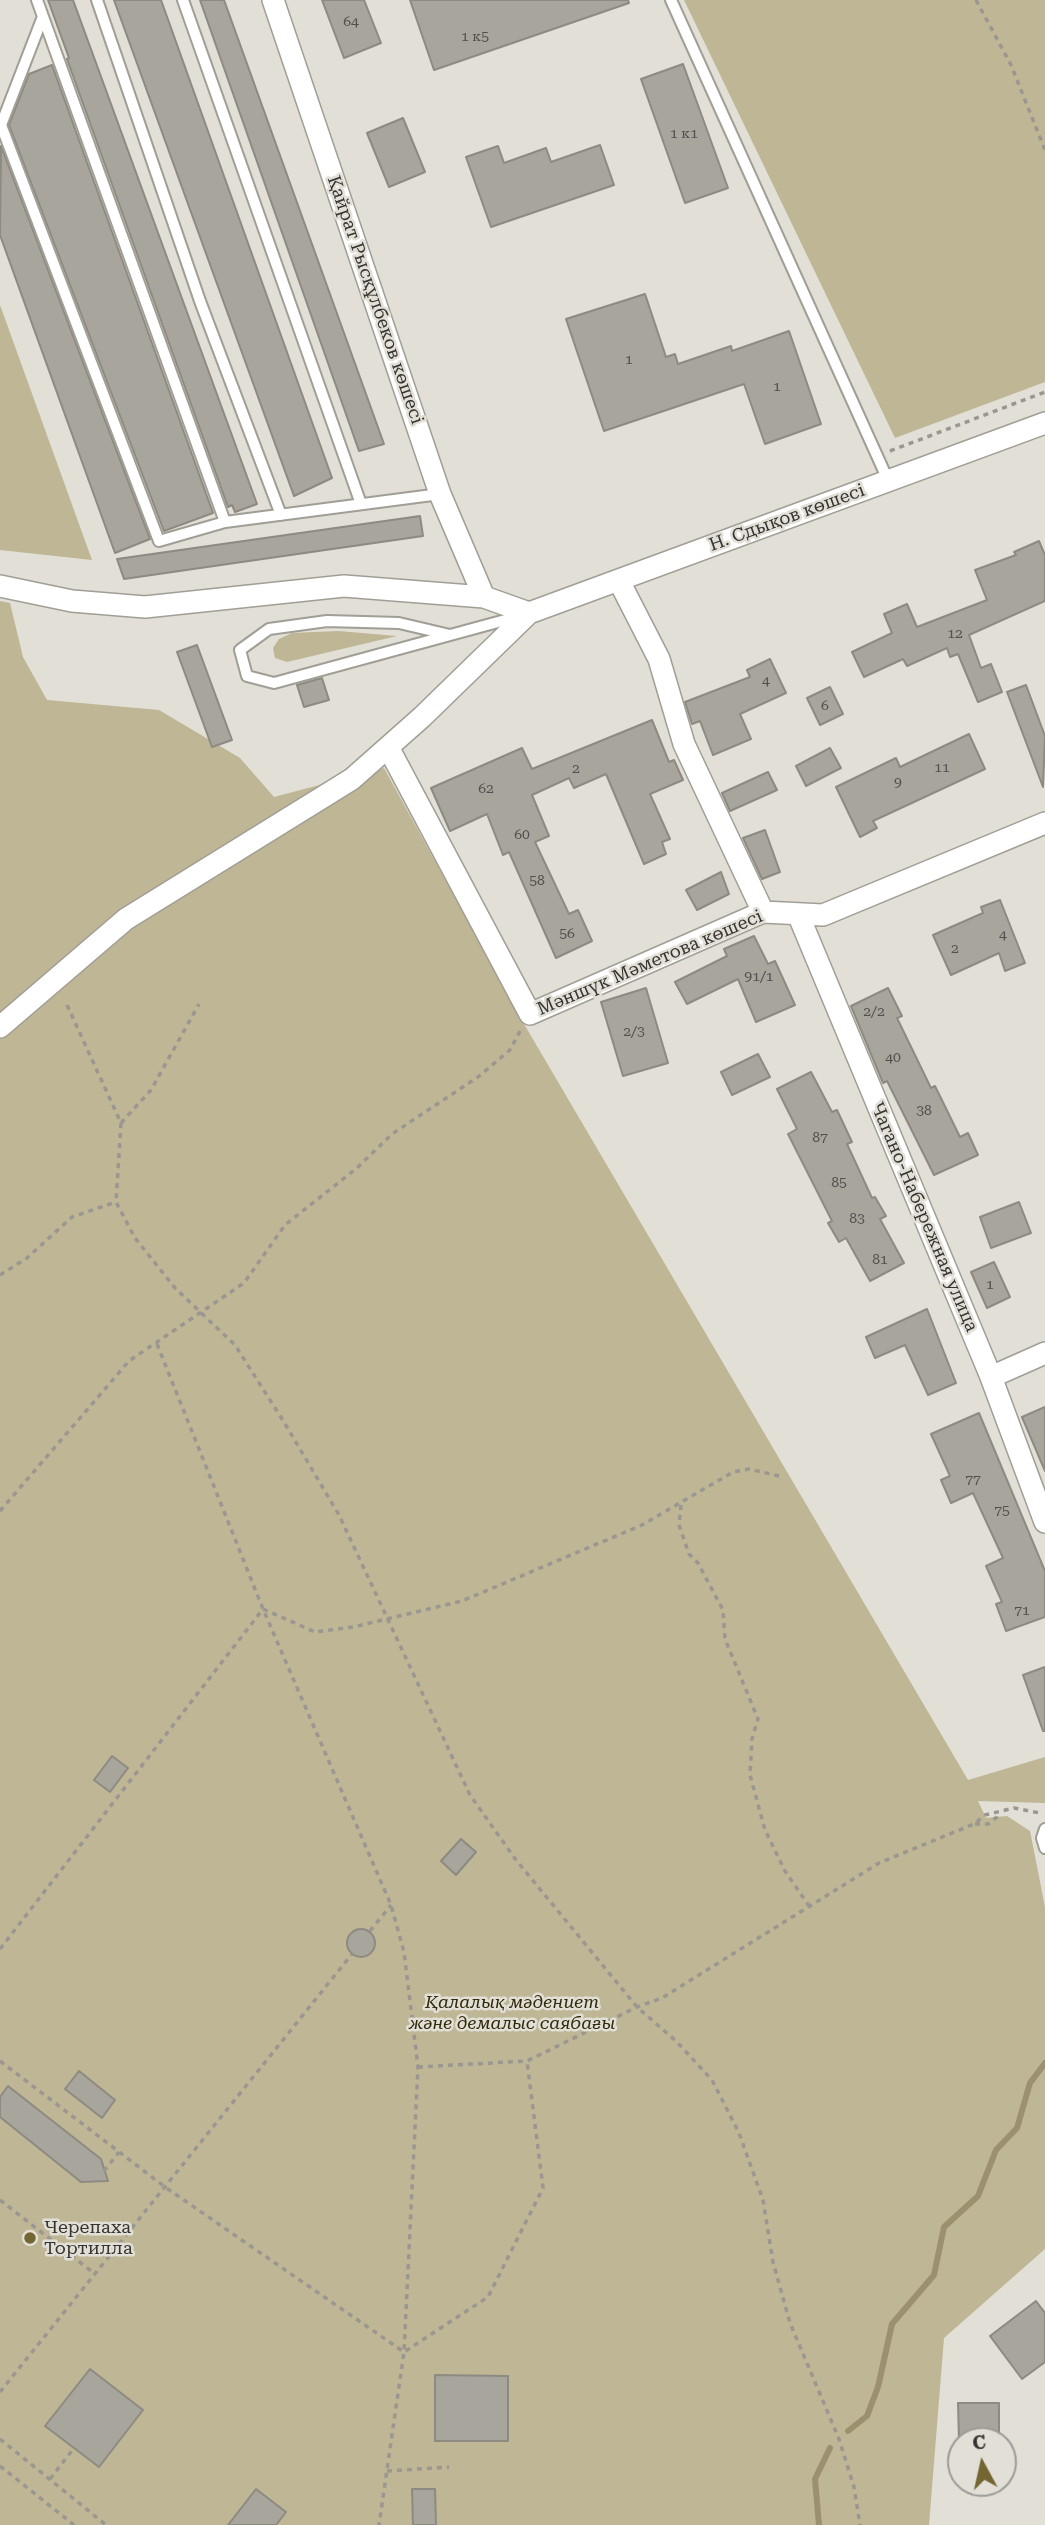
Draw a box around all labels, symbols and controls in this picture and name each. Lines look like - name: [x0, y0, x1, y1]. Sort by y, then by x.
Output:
- house number: 64: [343, 14, 359, 30]
- house number: 1 к5: [461, 29, 489, 45]
- house number: 1 к1: [670, 126, 698, 142]
- street label: Қайрат Рысқұлбеков көшесі: [322, 173, 428, 427]
- house number: 1: [625, 352, 633, 368]
- house number: 1: [773, 379, 781, 395]
- street label: Н. Сдықов көшесі: [706, 480, 868, 556]
- house number: 12: [947, 626, 963, 642]
- house number: 4: [762, 673, 770, 689]
- house number: 6: [821, 698, 829, 714]
- house number: 11: [934, 760, 950, 776]
- house number: 2: [572, 761, 580, 777]
- house number: 9: [894, 775, 902, 791]
- house number: 62: [478, 781, 494, 797]
- house number: 60: [514, 827, 530, 843]
- house number: 58: [529, 873, 545, 889]
- street label: Мәншүк Мәметова көшесі: [534, 906, 766, 1020]
- house number: 56: [559, 926, 575, 942]
- house number: 4: [999, 927, 1007, 943]
- house number: 2: [951, 941, 959, 957]
- house number: 91/1: [744, 969, 774, 985]
- house number: 2/2: [863, 1004, 885, 1020]
- house number: 2/3: [623, 1024, 645, 1040]
- house number: 40: [885, 1050, 901, 1066]
- street label: Чагано-Набережная улица: [866, 1099, 982, 1335]
- house number: 38: [916, 1103, 932, 1119]
- house number: 87: [812, 1130, 828, 1146]
- house number: 85: [831, 1175, 847, 1191]
- house number: 83: [849, 1211, 865, 1227]
- house number: 81: [872, 1252, 888, 1268]
- house number: 1: [986, 1277, 994, 1293]
- house number: 77: [965, 1472, 981, 1488]
- house number: 75: [994, 1503, 1010, 1519]
- house number: 71: [1014, 1603, 1030, 1619]
- park label: Қалалық мәдениет және демалыс саябағы: [409, 1992, 615, 2035]
- place label: Черепаха Тортилла: [44, 2217, 133, 2260]
- marker: Черепаха Тортилла: [22, 2230, 38, 2246]
- north arrow: [947, 2427, 1017, 2497]
- text: С: [971, 2430, 987, 2455]

